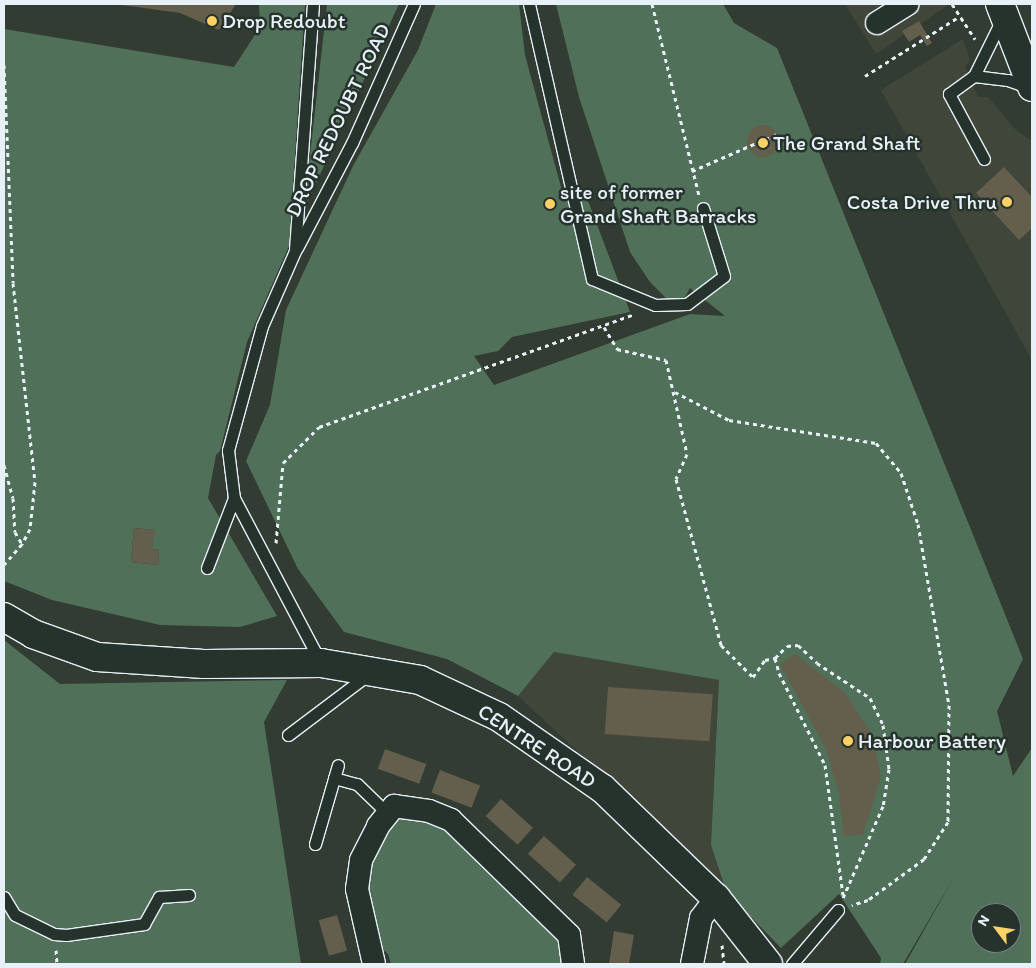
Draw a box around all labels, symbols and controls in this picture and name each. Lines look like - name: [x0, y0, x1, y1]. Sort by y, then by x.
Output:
- place label: Drop Redoubt: [222, 8, 345, 34]
- marker: Drop Redoubt: [206, 15, 218, 27]
- street label: DROP REDOUBT ROAD: [280, 20, 396, 220]
- place label: The Grand Shaft: [773, 130, 921, 156]
- marker: The Grand Shaft: [757, 137, 769, 149]
- place label: site of former Grand Shaft Barracks: [560, 179, 756, 229]
- place label: Costa Drive Thru: [846, 189, 997, 215]
- marker: Costa Drive Thru: [1001, 196, 1013, 208]
- marker: site of former Grand Shaft Barracks: [544, 198, 556, 210]
- street label: CENTRE ROAD: [474, 699, 600, 793]
- place label: Harbour Battery: [858, 728, 1006, 754]
- marker: Harbour Battery: [842, 735, 854, 747]
- north arrow: [971, 903, 1021, 953]
- text: N: [974, 912, 993, 929]

